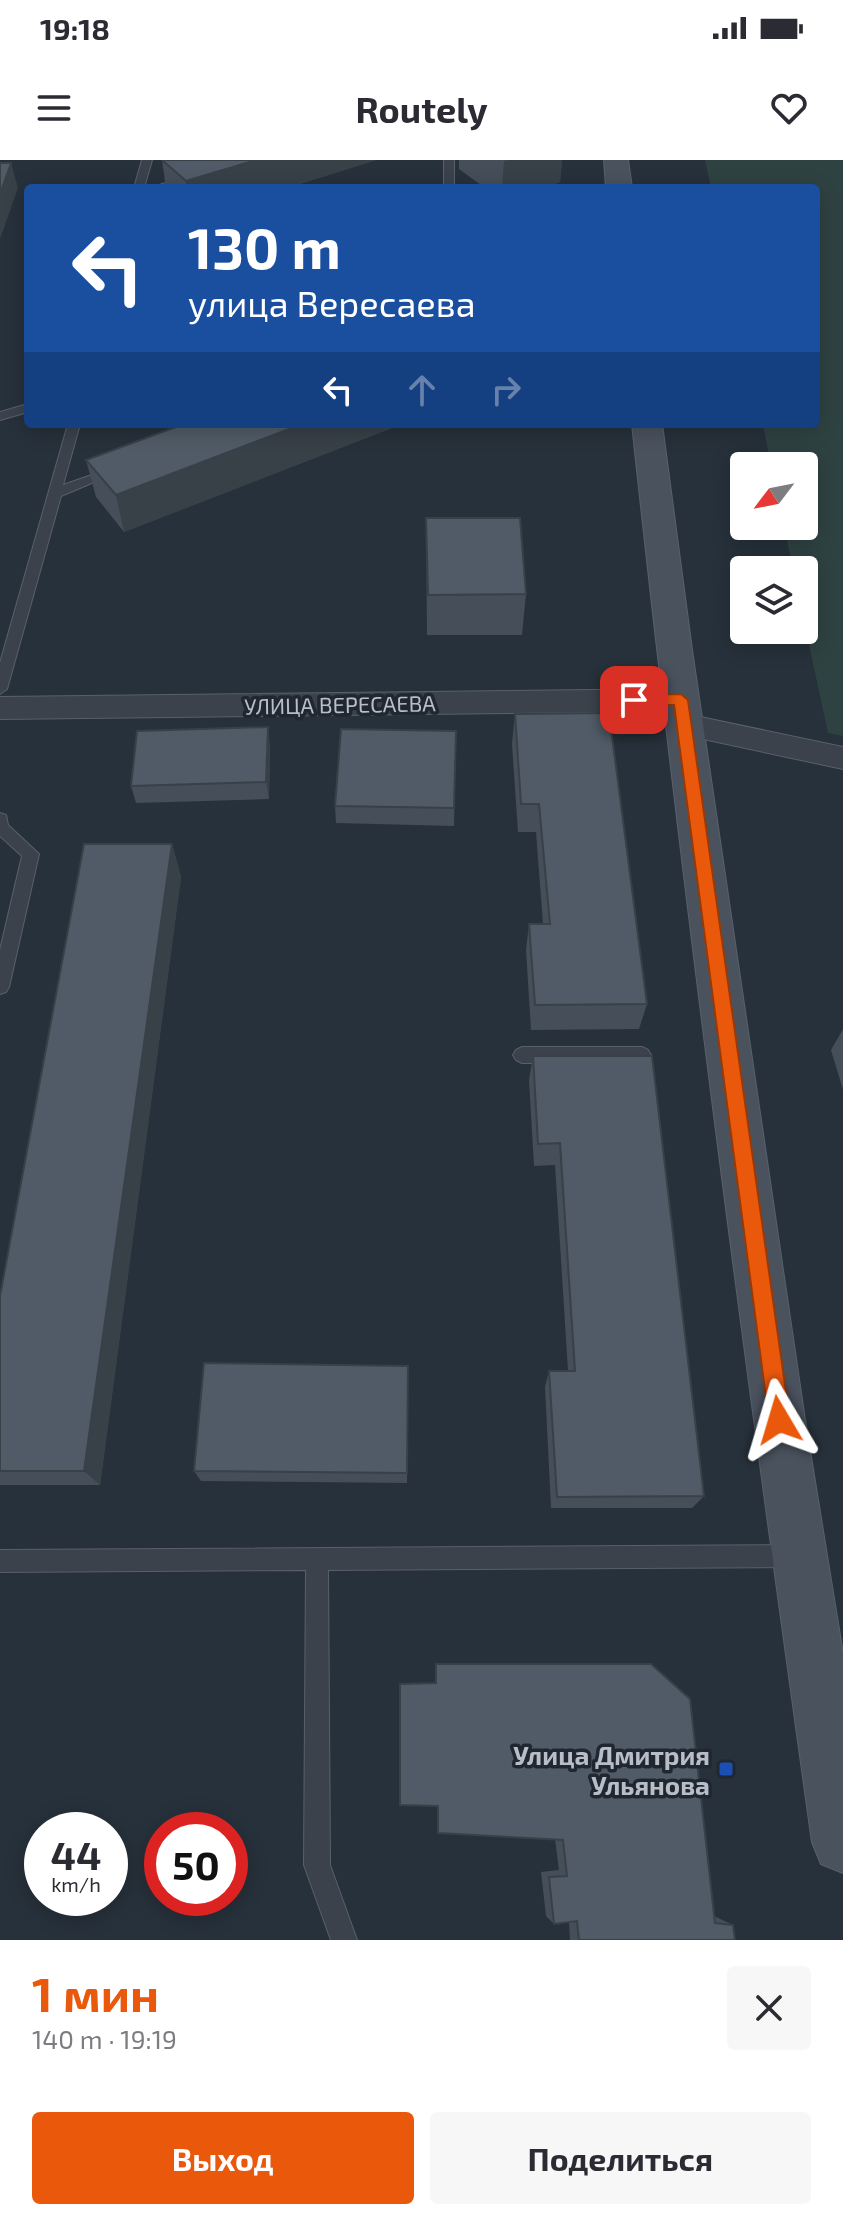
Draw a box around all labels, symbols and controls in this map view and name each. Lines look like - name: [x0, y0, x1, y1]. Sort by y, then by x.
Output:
- text: 19:18: [40, 10, 110, 46]
- icon: menu: [32, 86, 76, 130]
- icon: heart: [767, 86, 811, 130]
- text: Routely: [355, 87, 488, 130]
- text: 130 m: [188, 213, 341, 280]
- icon: left: [56, 216, 160, 320]
- text: улица Вересаева: [188, 281, 476, 324]
- icon: left: [316, 368, 360, 412]
- icon: ahead: [400, 368, 444, 412]
- icon: right: [484, 368, 528, 412]
- north arrow: [730, 452, 818, 540]
- map controls: [730, 452, 818, 644]
- button: layers: [730, 556, 818, 644]
- pin: [600, 666, 668, 734]
- icon: arrive: [612, 678, 656, 722]
- street label: УЛИЦА ВЕРЕСАЕВА: [244, 689, 436, 719]
- position arrow: [737, 1378, 821, 1462]
- place label: Улица Дмитрия Ульянова: [513, 1739, 710, 1800]
- marker: Улица Дмитрия Ульянова: [717, 1760, 735, 1778]
- speed limit sign: 50: [144, 1812, 248, 1916]
- text: 44: [51, 1830, 101, 1878]
- text: km/h: [51, 1872, 101, 1896]
- text: 1 мин: [32, 1964, 159, 2022]
- button: close: [727, 1966, 811, 2050]
- text: 140 m · 19:19: [32, 2023, 177, 2054]
- button: Выход: [32, 2112, 414, 2204]
- button: Поделиться: [430, 2112, 811, 2204]

